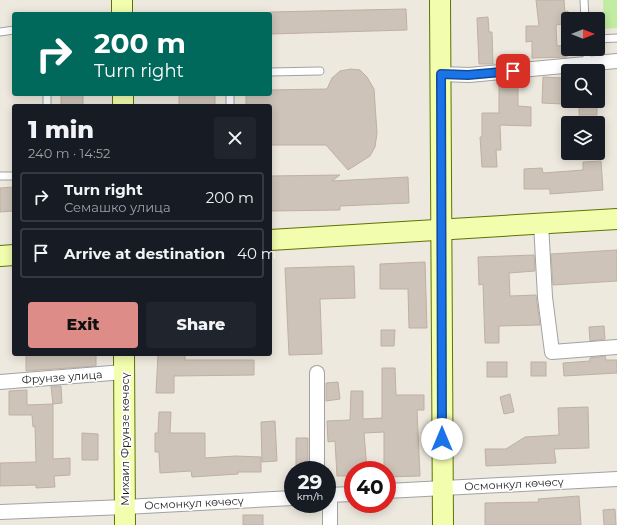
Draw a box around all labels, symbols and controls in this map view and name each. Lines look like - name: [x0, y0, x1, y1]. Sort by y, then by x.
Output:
- north arrow: [561, 12, 605, 56]
- map controls: [561, 12, 605, 160]
- text: 200 m: [94, 26, 186, 60]
- icon: right: [28, 28, 80, 80]
- pin: [496, 54, 530, 88]
- text: Turn right: [94, 60, 184, 82]
- icon: arrive: [502, 60, 524, 82]
- button: search: [561, 64, 605, 108]
- text: 1 min: [28, 115, 94, 144]
- button: layers: [561, 116, 605, 160]
- button: close: [214, 117, 256, 159]
- text: 240 m · 14:52: [28, 145, 110, 161]
- text: Turn right: [64, 180, 143, 199]
- icon: right: [30, 186, 52, 208]
- text: 200 m: [206, 188, 254, 207]
- text: Семашко улица: [64, 199, 171, 215]
- icon: arrive: [30, 242, 52, 264]
- text: Arrive at destination: [64, 244, 225, 263]
- text: 40 m: [237, 244, 277, 263]
- button: Exit: [28, 302, 138, 348]
- button: Share: [146, 302, 256, 348]
- street label: Фрунзе улица: [21, 367, 103, 387]
- street label: Михаил Фрунзе көчөсү: [118, 372, 132, 506]
- position arrow: [421, 418, 463, 460]
- speed limit sign: 40: [344, 461, 396, 513]
- text: 29: [298, 470, 322, 494]
- street label: Осмонкул көчөсү: [464, 474, 565, 494]
- text: km/h: [297, 490, 323, 503]
- street label: Осмонкул көчөсү: [144, 493, 245, 513]

